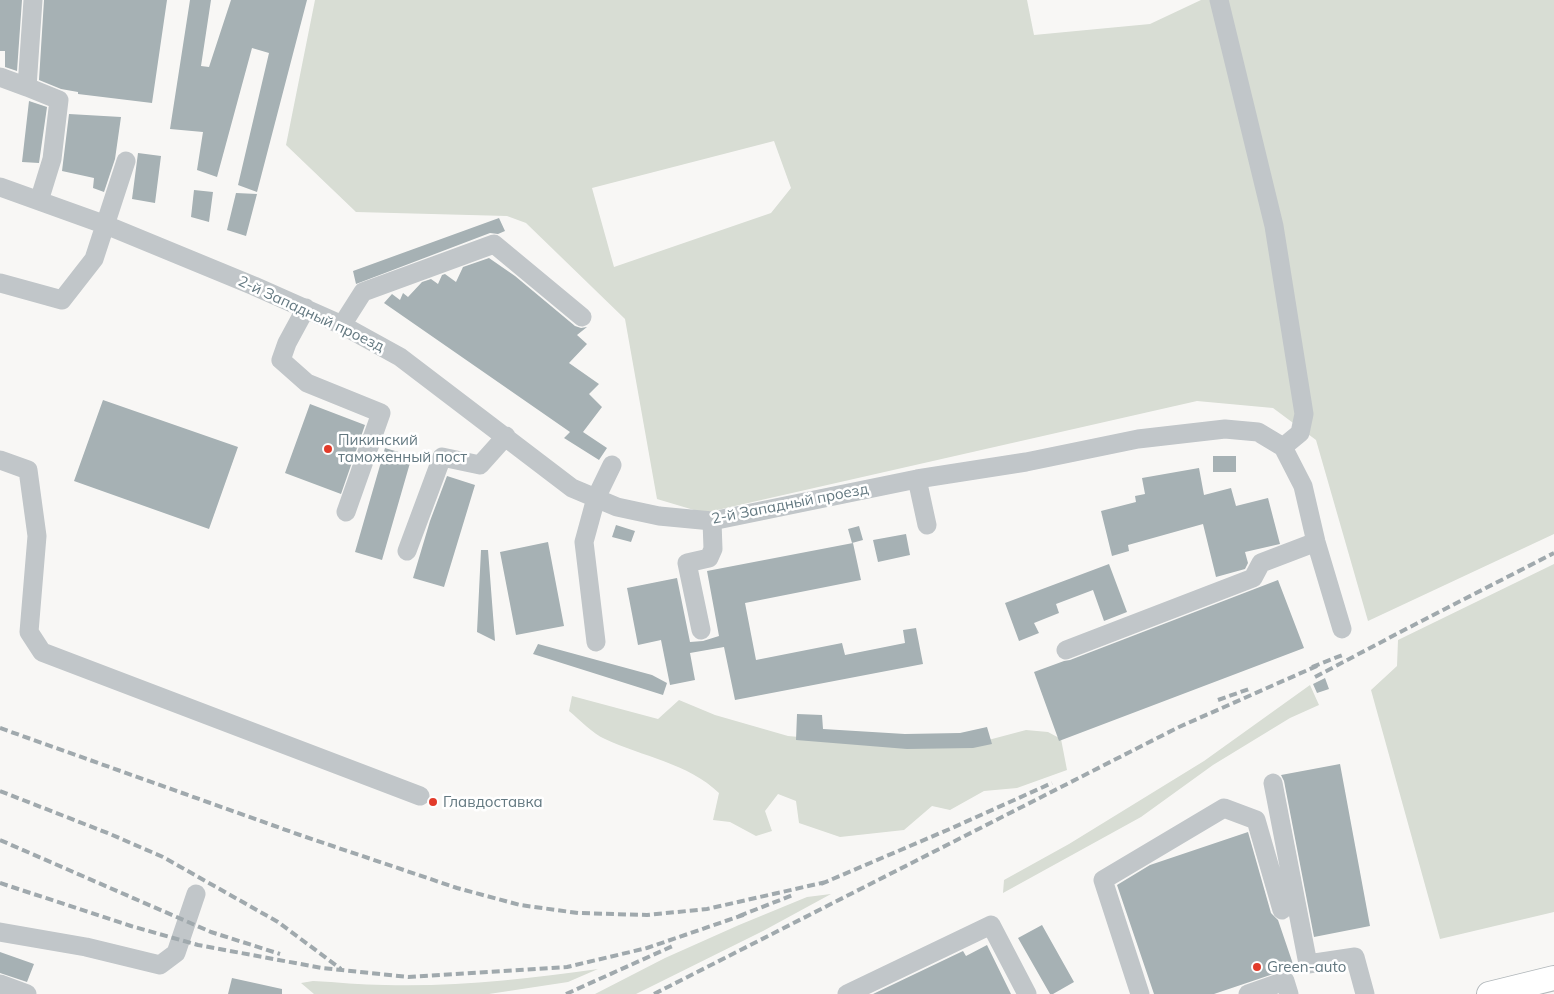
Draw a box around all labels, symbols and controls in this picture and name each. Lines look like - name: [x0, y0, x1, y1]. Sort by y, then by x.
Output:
- street label: 2-й Западный проезд: [235, 272, 387, 356]
- place label: Пикинский таможенный пост: [338, 431, 467, 466]
- marker: Пикинский таможенный пост: [322, 443, 334, 455]
- street label: 2-й Западный проезд: [710, 480, 870, 528]
- place label: Главдоставка: [443, 793, 543, 811]
- marker: Главдоставка: [427, 796, 439, 808]
- place label: Green-auto: [1267, 958, 1346, 976]
- marker: Green-auto: [1251, 961, 1263, 973]

